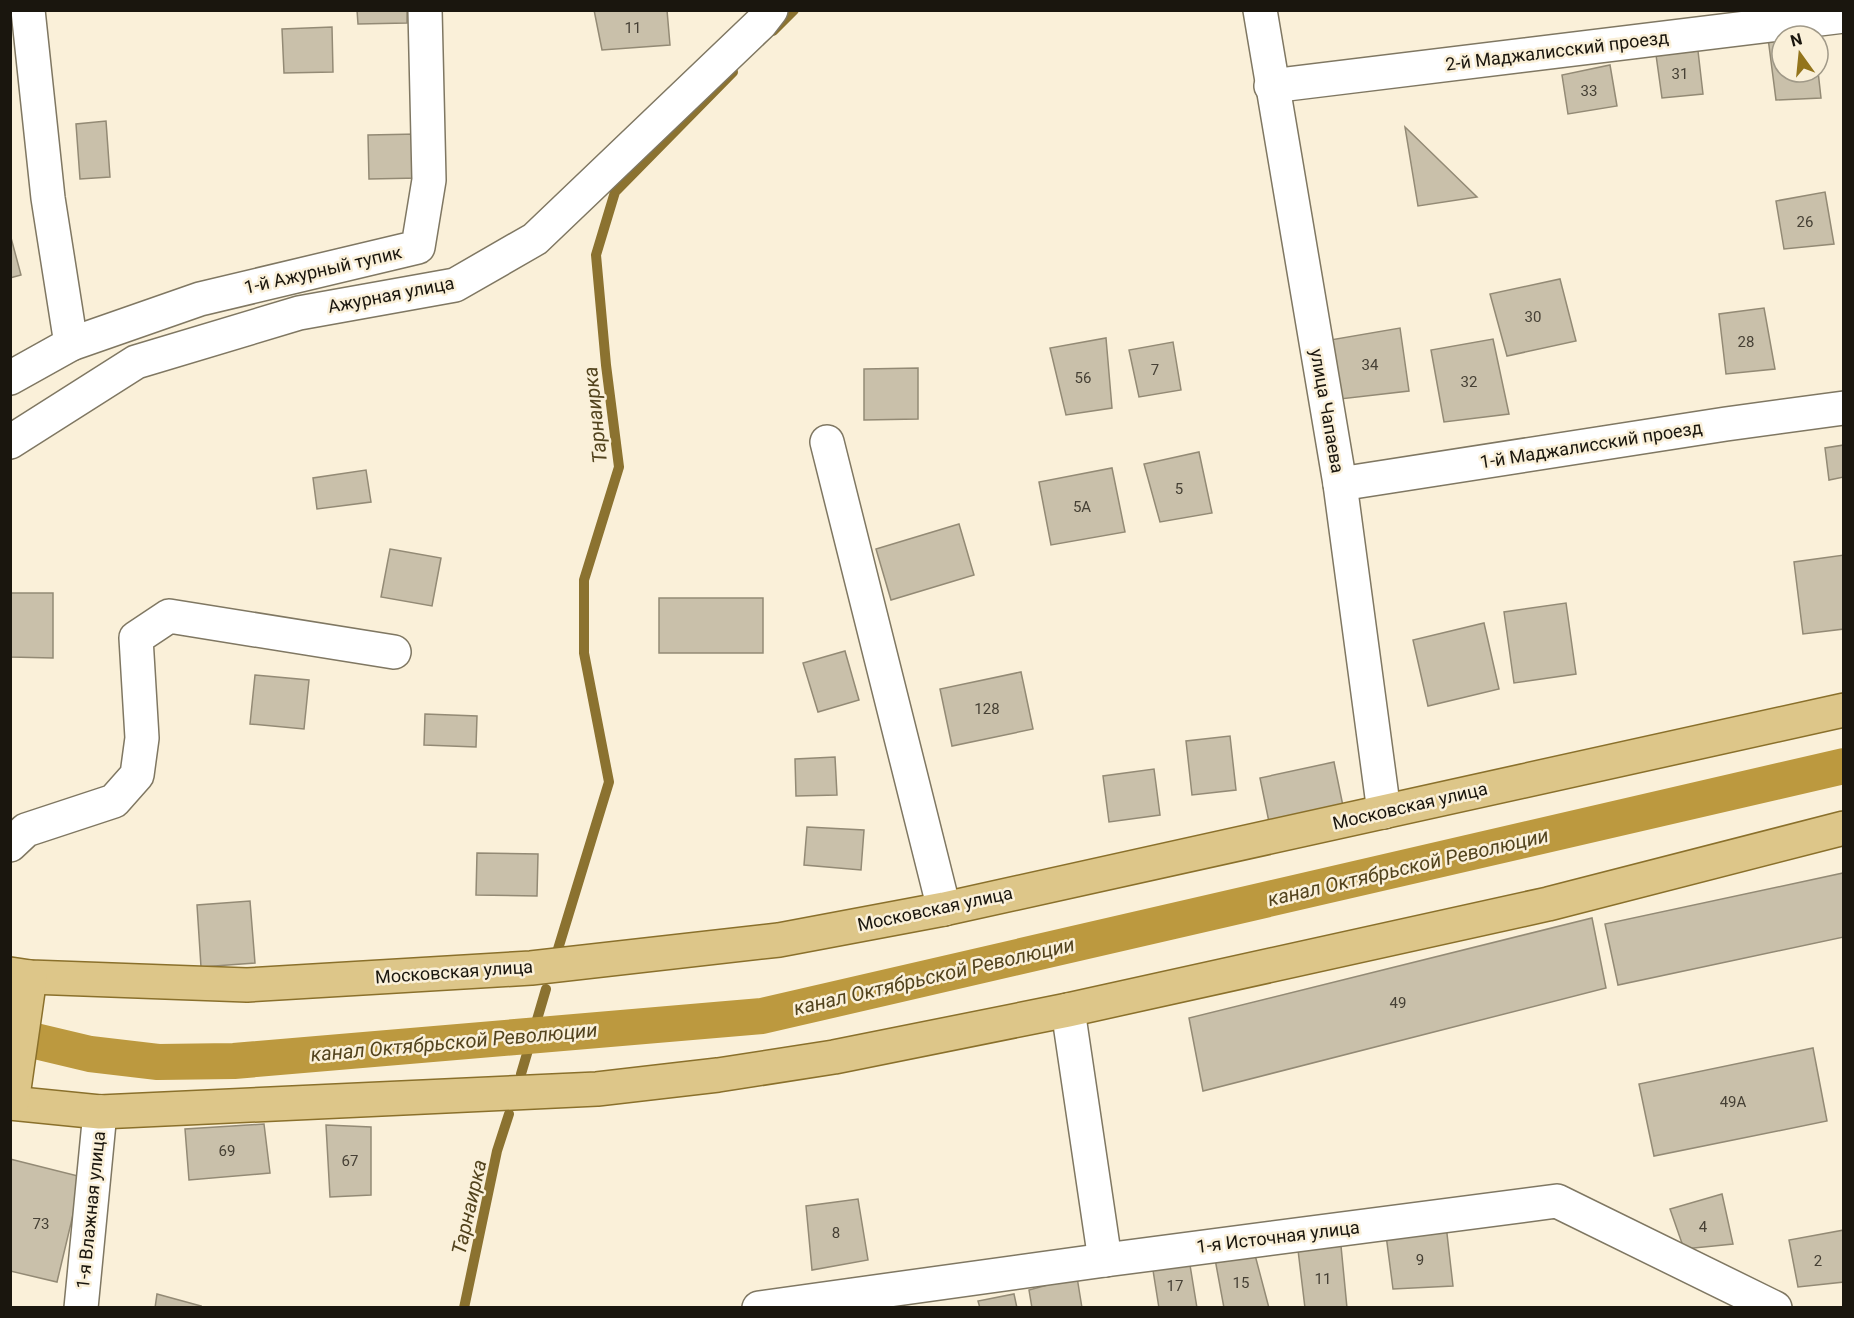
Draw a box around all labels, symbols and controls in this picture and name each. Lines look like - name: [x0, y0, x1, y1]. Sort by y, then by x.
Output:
- house number: 11: [625, 19, 641, 37]
- north arrow: [1770, 24, 1830, 84]
- street label: 2-й Маджалисский проезд: [1444, 26, 1670, 75]
- text: N: [1788, 29, 1804, 51]
- house number: 31: [1672, 65, 1688, 83]
- house number: 33: [1581, 82, 1597, 100]
- house number: 26: [1797, 213, 1813, 231]
- street label: 1-й Ажурный тупик: [242, 241, 404, 298]
- street label: Ажурная улица: [326, 272, 456, 317]
- house number: 30: [1525, 308, 1541, 326]
- house number: 28: [1738, 333, 1754, 351]
- street label: улица Чапаева: [1306, 347, 1349, 475]
- house number: 34: [1362, 356, 1379, 374]
- house number: 7: [1151, 361, 1159, 379]
- water label: Тарнаирка: [578, 366, 612, 464]
- house number: 56: [1075, 369, 1091, 387]
- house number: 32: [1461, 373, 1477, 391]
- street label: 1-й Маджалисский проезд: [1478, 417, 1704, 472]
- house number: 5: [1175, 480, 1183, 498]
- house number: 5А: [1073, 498, 1091, 516]
- house number: 128: [974, 700, 1000, 718]
- street label: Московская улица: [1330, 777, 1489, 834]
- water label: канал Октябрьской Революции: [1265, 823, 1551, 911]
- street label: Московская улица: [855, 882, 1014, 935]
- water label: канал Октябрьской Революции: [791, 932, 1077, 1020]
- street label: Московская улица: [374, 956, 534, 987]
- house number: 49: [1390, 994, 1406, 1012]
- water label: канал Октябрьской Революции: [310, 1018, 598, 1066]
- house number: 49А: [1720, 1093, 1747, 1111]
- street label: 1-я Влажная улица: [72, 1130, 109, 1290]
- house number: 69: [219, 1142, 235, 1160]
- house number: 67: [342, 1152, 358, 1170]
- water label: Тарнаирка: [446, 1157, 492, 1257]
- house number: 73: [33, 1215, 49, 1233]
- street label: 1-я Источная улица: [1195, 1216, 1361, 1257]
- house number: 4: [1699, 1218, 1708, 1236]
- house number: 8: [832, 1224, 840, 1242]
- house number: 9: [1416, 1251, 1424, 1269]
- house number: 2: [1814, 1252, 1822, 1270]
- house number: 11: [1315, 1270, 1331, 1288]
- house number: 15: [1233, 1274, 1249, 1292]
- house number: 17: [1167, 1277, 1183, 1295]

